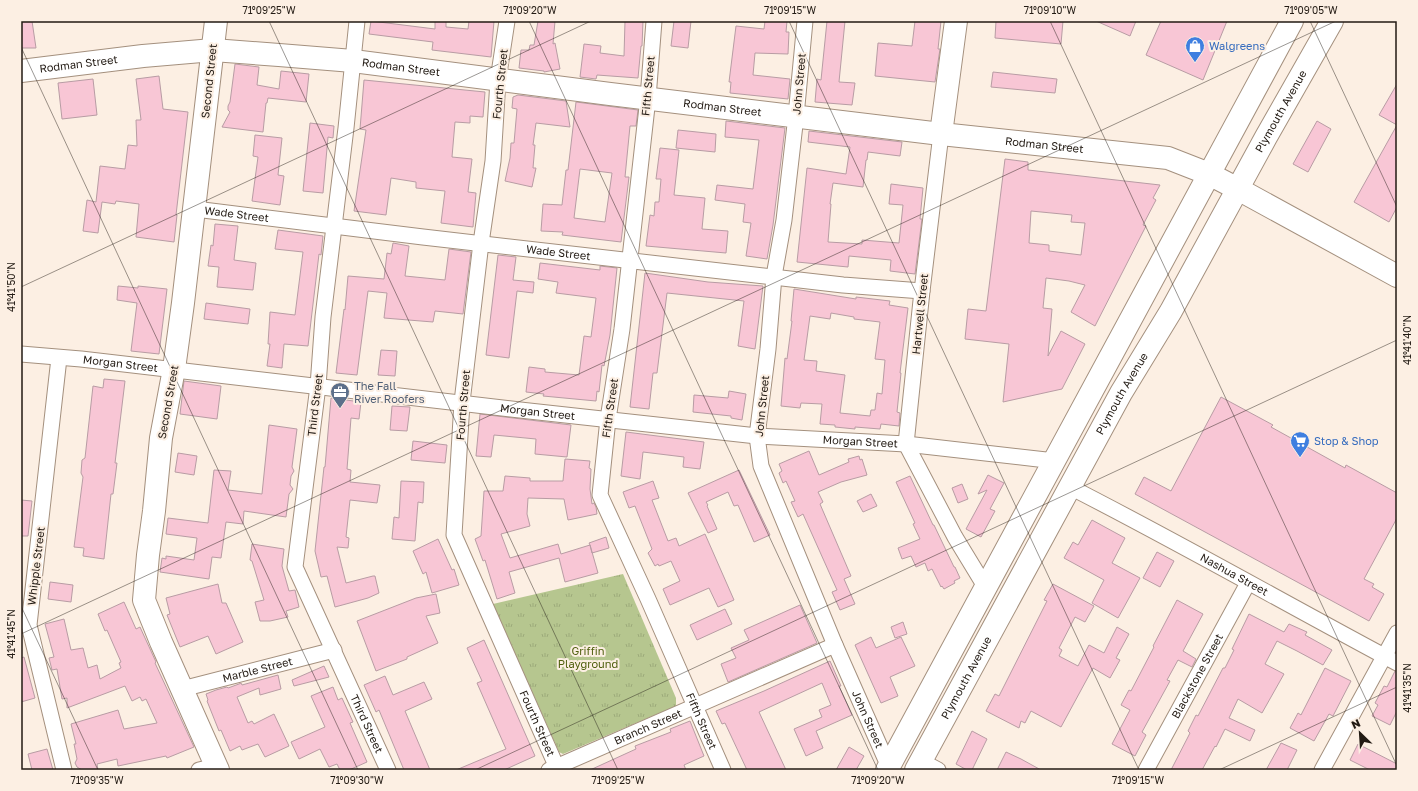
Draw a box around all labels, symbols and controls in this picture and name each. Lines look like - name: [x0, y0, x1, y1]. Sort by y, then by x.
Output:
- text: 71°09'25"W: [243, 4, 296, 16]
- text: 71°09'20"W: [503, 4, 557, 16]
- text: 71°09'15"W: [764, 4, 816, 16]
- text: 71°09'10"W: [1024, 4, 1077, 16]
- text: 71°09'05"W: [1284, 4, 1338, 16]
- shop icon: Walgreens: [1184, 35, 1206, 63]
- place label: Walgreens: [1209, 39, 1265, 52]
- street label: Second Street: [198, 43, 219, 119]
- street label: Fourth Street: [489, 48, 510, 120]
- street label: Rodman Street: [39, 52, 118, 75]
- street label: John Street: [789, 53, 808, 115]
- street label: Rodman Street: [361, 55, 441, 78]
- street label: Fifth Street: [638, 55, 657, 116]
- street label: Plymouth Avenue: [1252, 68, 1309, 155]
- street label: Rodman Street: [683, 96, 762, 118]
- street label: Rodman Street: [1004, 134, 1084, 155]
- street label: Wade Street: [204, 203, 270, 224]
- street label: Wade Street: [526, 242, 591, 262]
- text: 41°41'50"N: [5, 262, 17, 312]
- street label: Hartwell Street: [909, 273, 930, 355]
- text: 41°41'40"N: [1401, 315, 1413, 365]
- street label: Plymouth Avenue: [1093, 350, 1150, 437]
- street label: Morgan Street: [82, 352, 159, 374]
- street label: Second Street: [155, 364, 180, 440]
- street label: Fourth Street: [453, 369, 472, 441]
- street label: Third Street: [304, 373, 325, 437]
- street label: John Street: [752, 375, 771, 437]
- street label: Fifth Street: [599, 377, 620, 439]
- place label: The Fall River Roofers: [354, 379, 425, 405]
- office icon: The Fall River Roofers: [329, 381, 351, 409]
- street label: Morgan Street: [500, 401, 576, 422]
- supermarket icon: Stop & Shop: [1289, 430, 1311, 458]
- street label: Morgan Street: [822, 433, 898, 450]
- place label: Stop & Shop: [1314, 434, 1379, 447]
- street label: Whipple Street: [24, 526, 47, 606]
- street label: Nashua Street: [1198, 550, 1271, 598]
- text: 41°41'45"N: [5, 609, 17, 659]
- street label: Blackstone Street: [1168, 631, 1225, 721]
- street label: Plymouth Avenue: [938, 634, 994, 721]
- park label: Griffin Playground: [558, 644, 618, 670]
- street label: Marble Street: [221, 654, 294, 684]
- text: 41°41'35"N: [1401, 663, 1413, 713]
- street label: Fourth Street: [518, 688, 558, 758]
- street label: John Street: [850, 688, 887, 750]
- street label: Fifth Street: [684, 691, 720, 751]
- street label: Third Street: [348, 692, 386, 755]
- street label: Branch Street: [612, 706, 684, 747]
- north arrow: [1340, 713, 1380, 753]
- text: N: [1349, 716, 1362, 731]
- text: 71°09'35"W: [70, 774, 124, 786]
- text: 71°09'30"W: [330, 774, 384, 786]
- text: 71°09'25"W: [592, 774, 645, 786]
- text: 71°09'20"W: [851, 774, 905, 786]
- text: 71°09'15"W: [1112, 774, 1164, 786]

